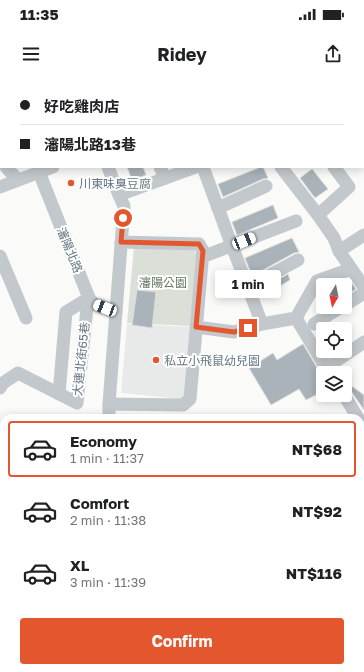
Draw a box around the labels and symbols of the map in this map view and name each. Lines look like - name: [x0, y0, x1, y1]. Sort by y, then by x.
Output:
- place label: 川東味臭豆腐: [79, 176, 151, 191]
- marker: 川東味臭豆腐: [66, 178, 76, 188]
- route start: [114, 209, 132, 227]
- street label: 瀋陽北路: [54, 225, 86, 275]
- car: [231, 231, 257, 251]
- callout: 1 min: [215, 270, 281, 298]
- park label: 瀋陽公園: [139, 275, 187, 290]
- north arrow: [316, 278, 352, 314]
- car: [92, 298, 118, 318]
- route end: [239, 319, 257, 337]
- street label: 大連北街65巷: [70, 321, 92, 397]
- place label: 私立小飛鼠幼兒園: [164, 353, 260, 368]
- marker: 私立小飛鼠幼兒園: [151, 355, 161, 365]

